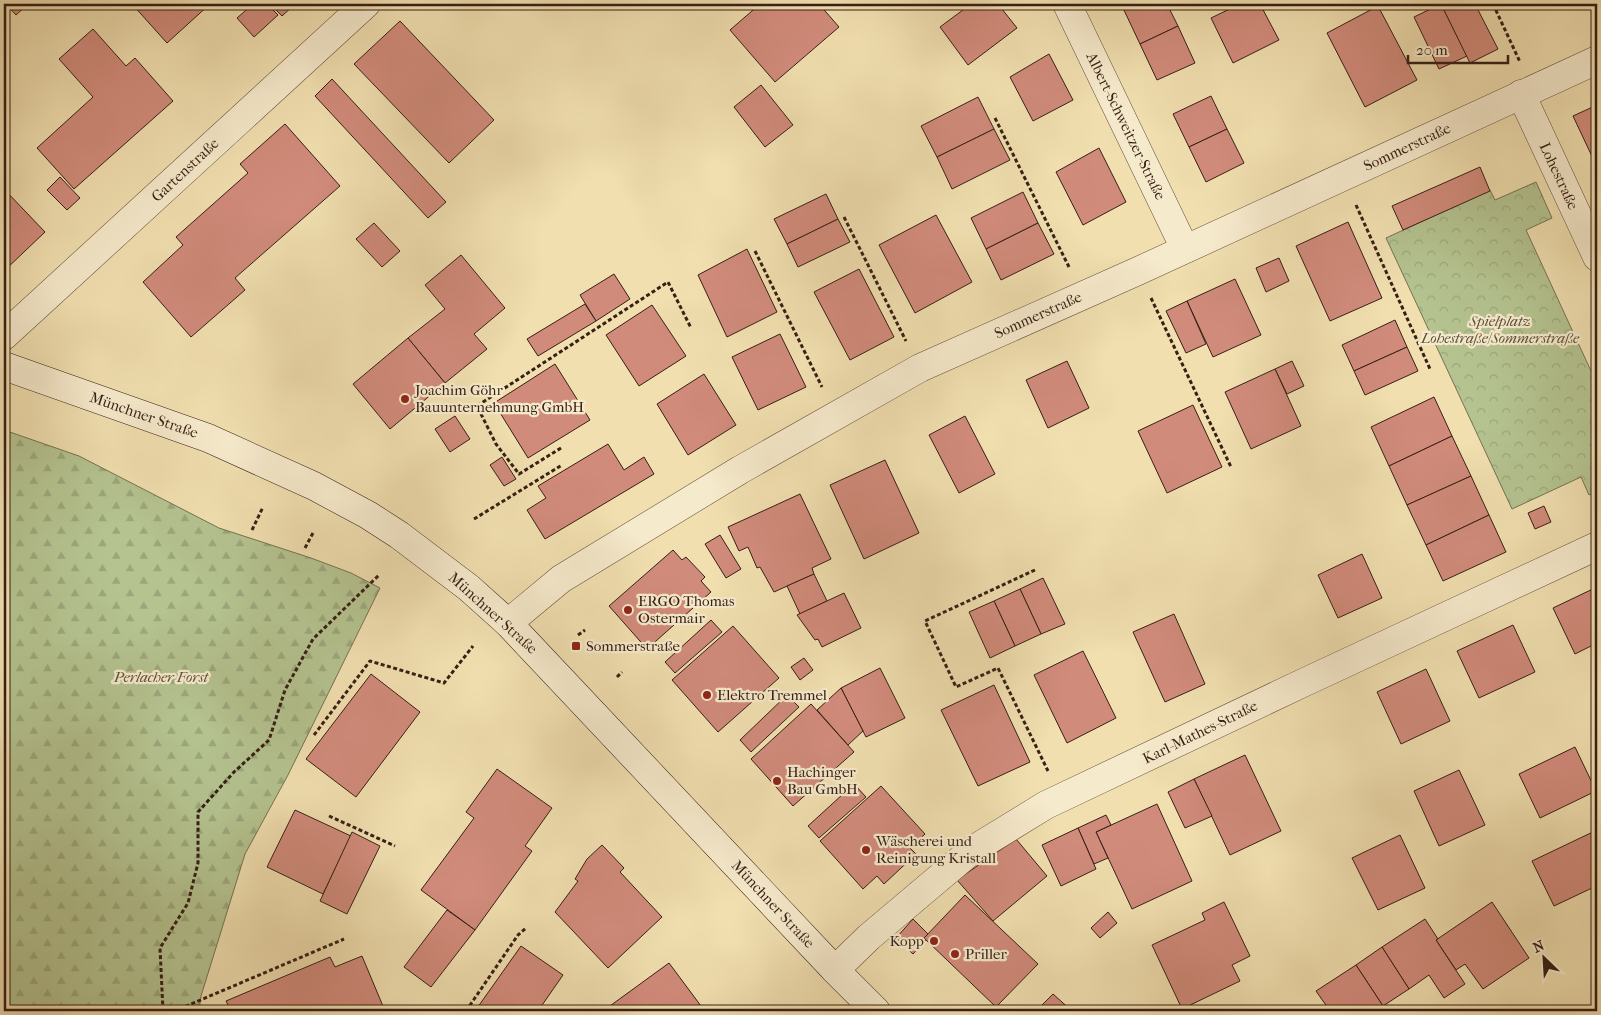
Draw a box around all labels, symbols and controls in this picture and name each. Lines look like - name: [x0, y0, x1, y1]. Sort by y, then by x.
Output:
- scale bar: [1408, 32, 1508, 64]
- text: 20 m: [1416, 41, 1448, 59]
- street label: Albert-Schweitzer-Straße: [1082, 49, 1170, 203]
- street label: Sommerstraße: [1361, 119, 1454, 175]
- street label: Gartenstraße: [148, 134, 223, 206]
- street label: Lohestraße: [1536, 139, 1583, 213]
- street label: Sommerstraße: [991, 287, 1085, 342]
- park label: Spielplatz Lohestraße/Sommerstraße: [1420, 312, 1580, 347]
- place label: Joachim Göhr Bauunternehmung GmbH: [414, 381, 584, 416]
- street label: Münchner Straße: [87, 388, 201, 442]
- marker: Joachim Göhr Bauunternehmung GmbH: [399, 393, 411, 405]
- street label: Münchner Straße: [445, 568, 542, 658]
- place label: ERGO Thomas Ostermair: [638, 592, 735, 627]
- marker: ERGO Thomas Ostermair: [622, 604, 634, 616]
- place label: Sommerstraße: [586, 637, 680, 655]
- marker: Sommerstraße: [570, 640, 582, 652]
- park label: Perlacher Forst: [113, 668, 210, 686]
- place label: Elektro Tremmel: [717, 686, 827, 704]
- marker: Elektro Tremmel: [701, 689, 713, 701]
- street label: Karl-Mathes-Straße: [1140, 696, 1261, 768]
- place label: Hachinger Bau GmbH: [787, 763, 858, 798]
- marker: Hachinger Bau GmbH: [771, 775, 783, 787]
- place label: Wäscherei und Reinigung Kristall: [875, 832, 996, 867]
- marker: Wäscherei und Reinigung Kristall: [860, 844, 872, 856]
- street label: Münchner Straße: [728, 856, 819, 952]
- place label: Kopp: [889, 932, 924, 950]
- north arrow: [1518, 932, 1568, 982]
- marker: Kopp: [928, 935, 940, 947]
- text: N: [1530, 937, 1547, 957]
- place label: Priller: [965, 945, 1007, 963]
- marker: Priller: [949, 948, 961, 960]

